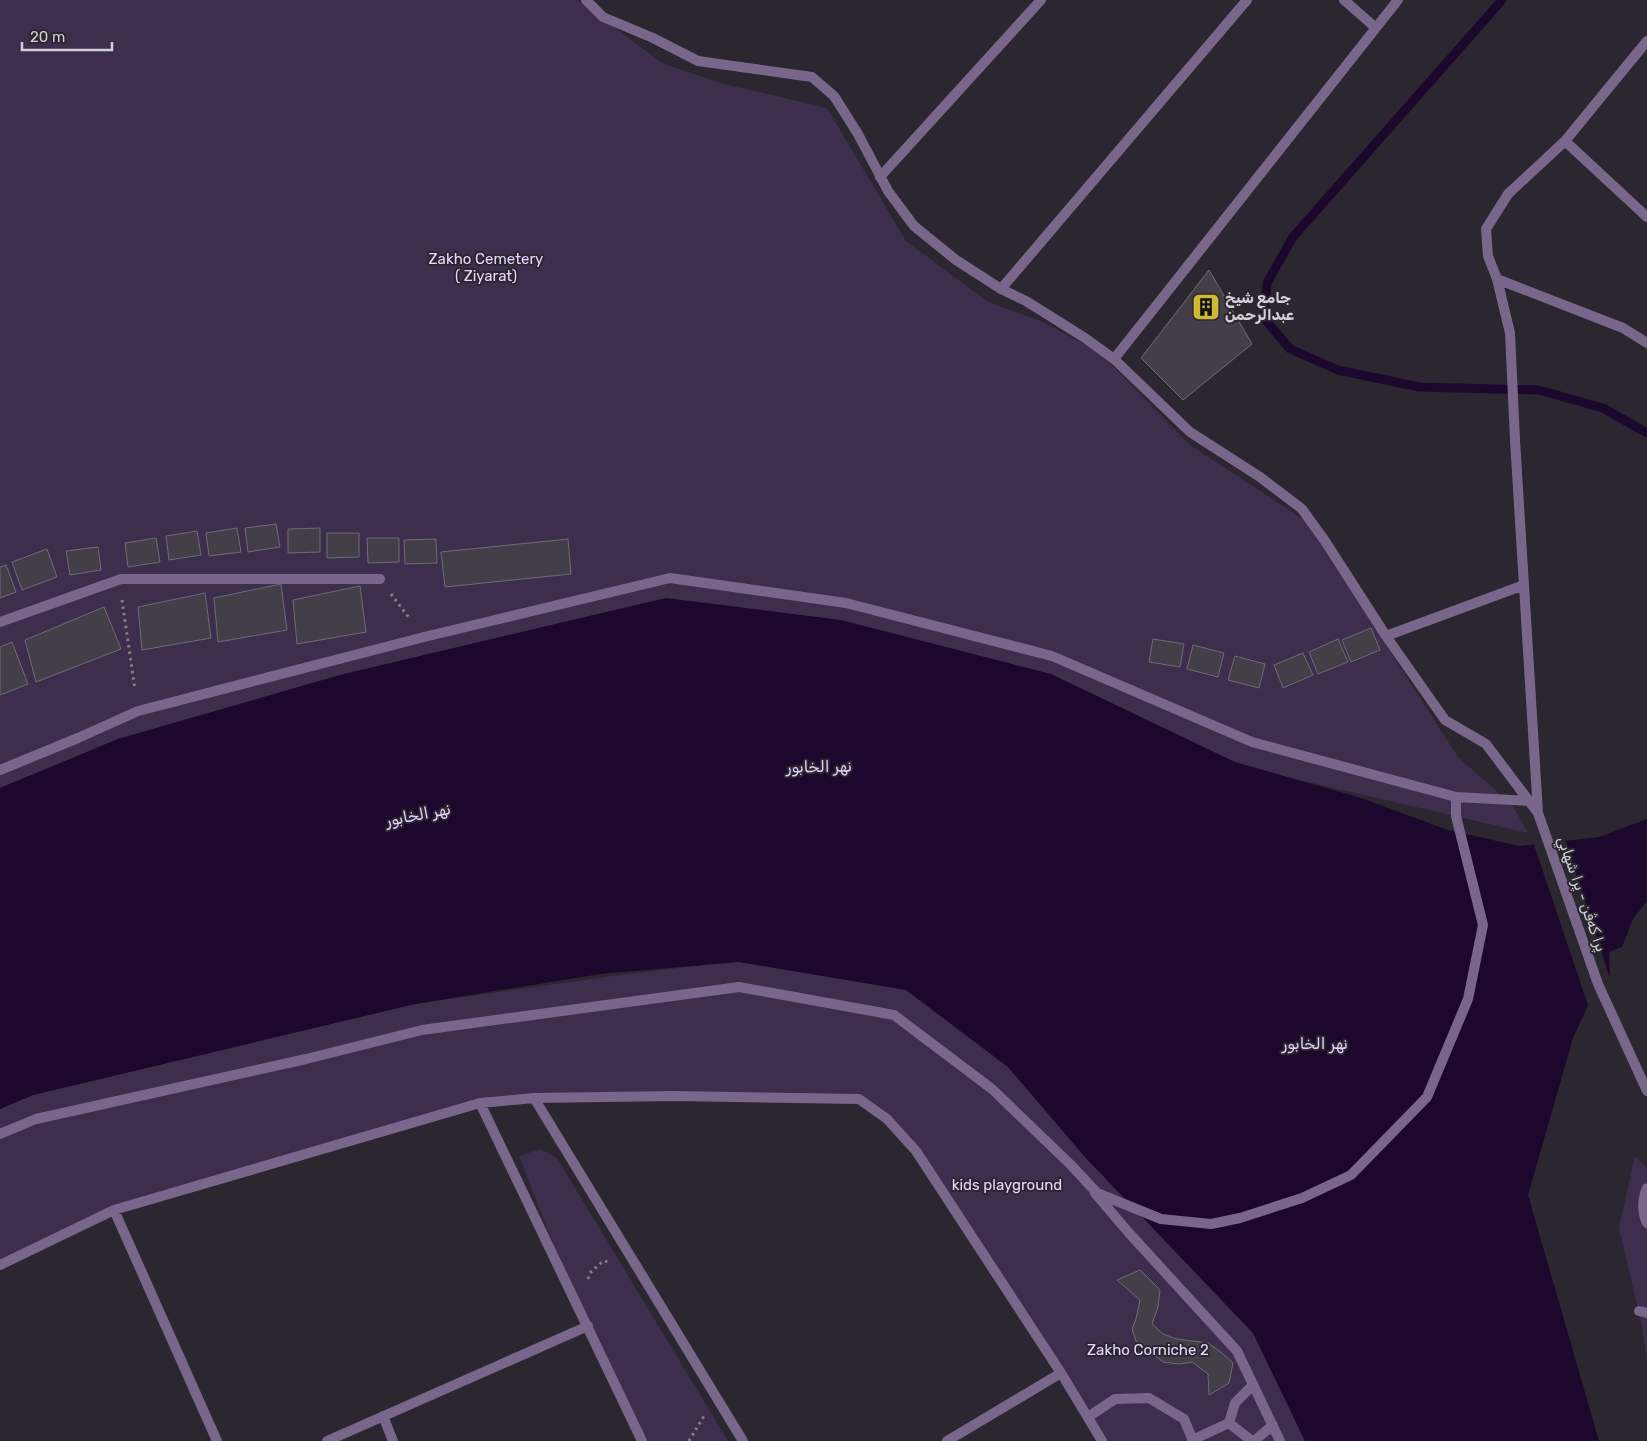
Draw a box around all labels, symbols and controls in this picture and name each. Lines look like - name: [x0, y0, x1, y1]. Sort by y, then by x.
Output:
- scale bar: [22, 20, 112, 52]
- text: 20 m: [30, 28, 65, 46]
- park label: Zakho Cemetery ( Ziyarat): [429, 250, 543, 285]
- place label: جامع شيخ عبدالرحمن: [1225, 289, 1295, 324]
- building icon: جامع شيخ عبدالرحمن: [1191, 292, 1221, 322]
- water label: نهر الخابور: [785, 756, 852, 778]
- water label: نهر الخابور: [383, 799, 452, 831]
- street label: پرا كه‌ڤن - پرا شهابي: [1551, 834, 1610, 955]
- water label: نهر الخابور: [1281, 1034, 1348, 1054]
- park label: kids playground: [952, 1176, 1062, 1194]
- park label: Zakho Corniche 2: [1087, 1341, 1209, 1359]

